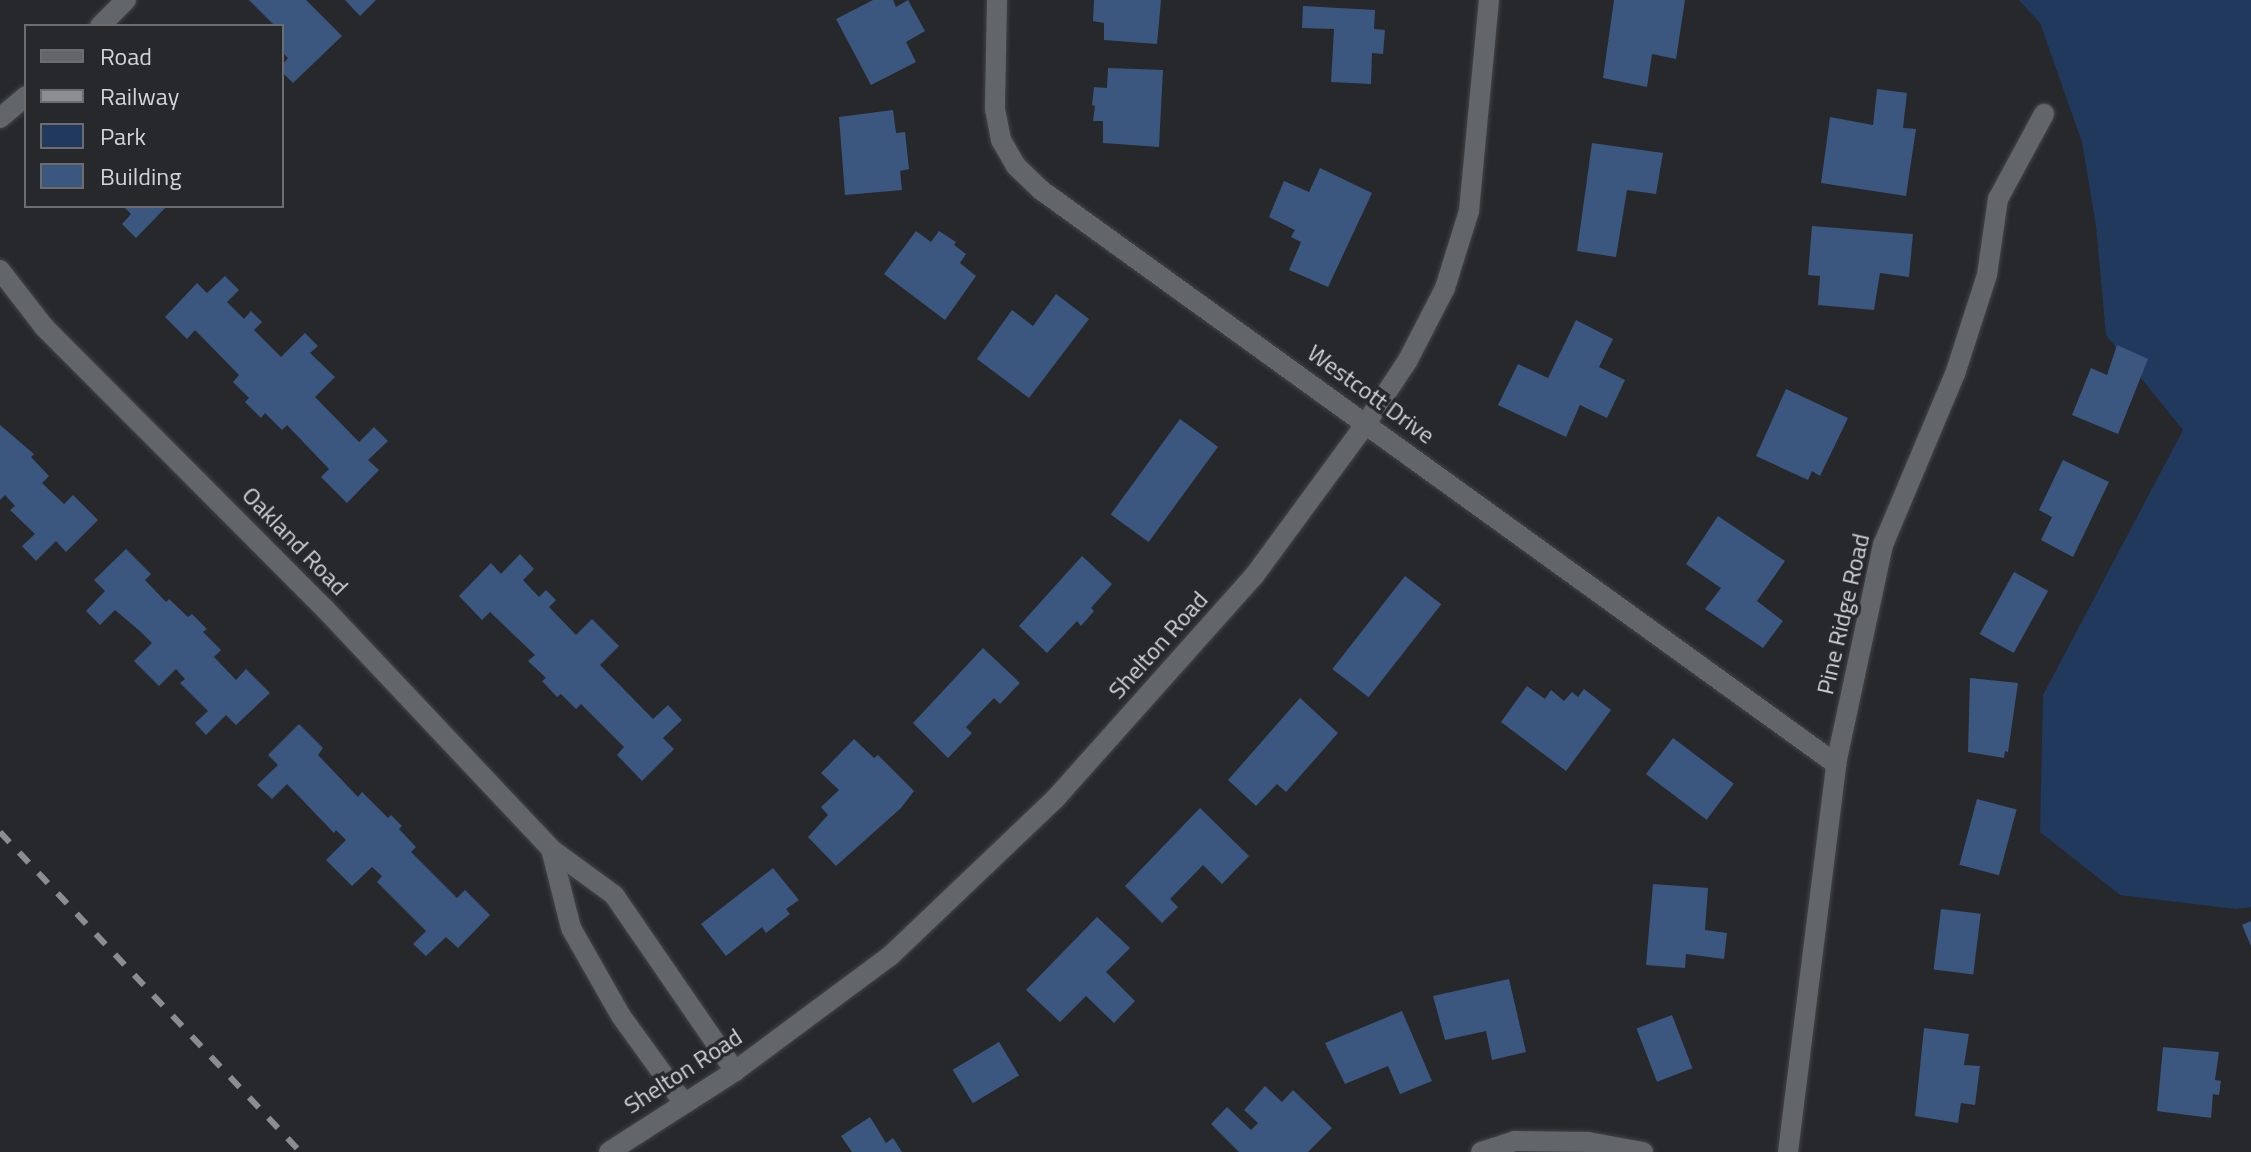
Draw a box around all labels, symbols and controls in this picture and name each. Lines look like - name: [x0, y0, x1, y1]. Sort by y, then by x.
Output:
- legend: [24, 24, 284, 208]
- text: Road: [100, 38, 152, 74]
- text: Railway: [100, 78, 179, 114]
- text: Park: [100, 118, 146, 154]
- text: Building: [100, 158, 182, 194]
- street label: Westcott Drive: [1302, 338, 1440, 450]
- street label: Oakland Road: [236, 481, 354, 601]
- street label: Pine Ridge Road: [1810, 531, 1876, 697]
- street label: Shelton Road: [1102, 585, 1214, 705]
- street label: Shelton Road: [619, 1022, 747, 1120]

